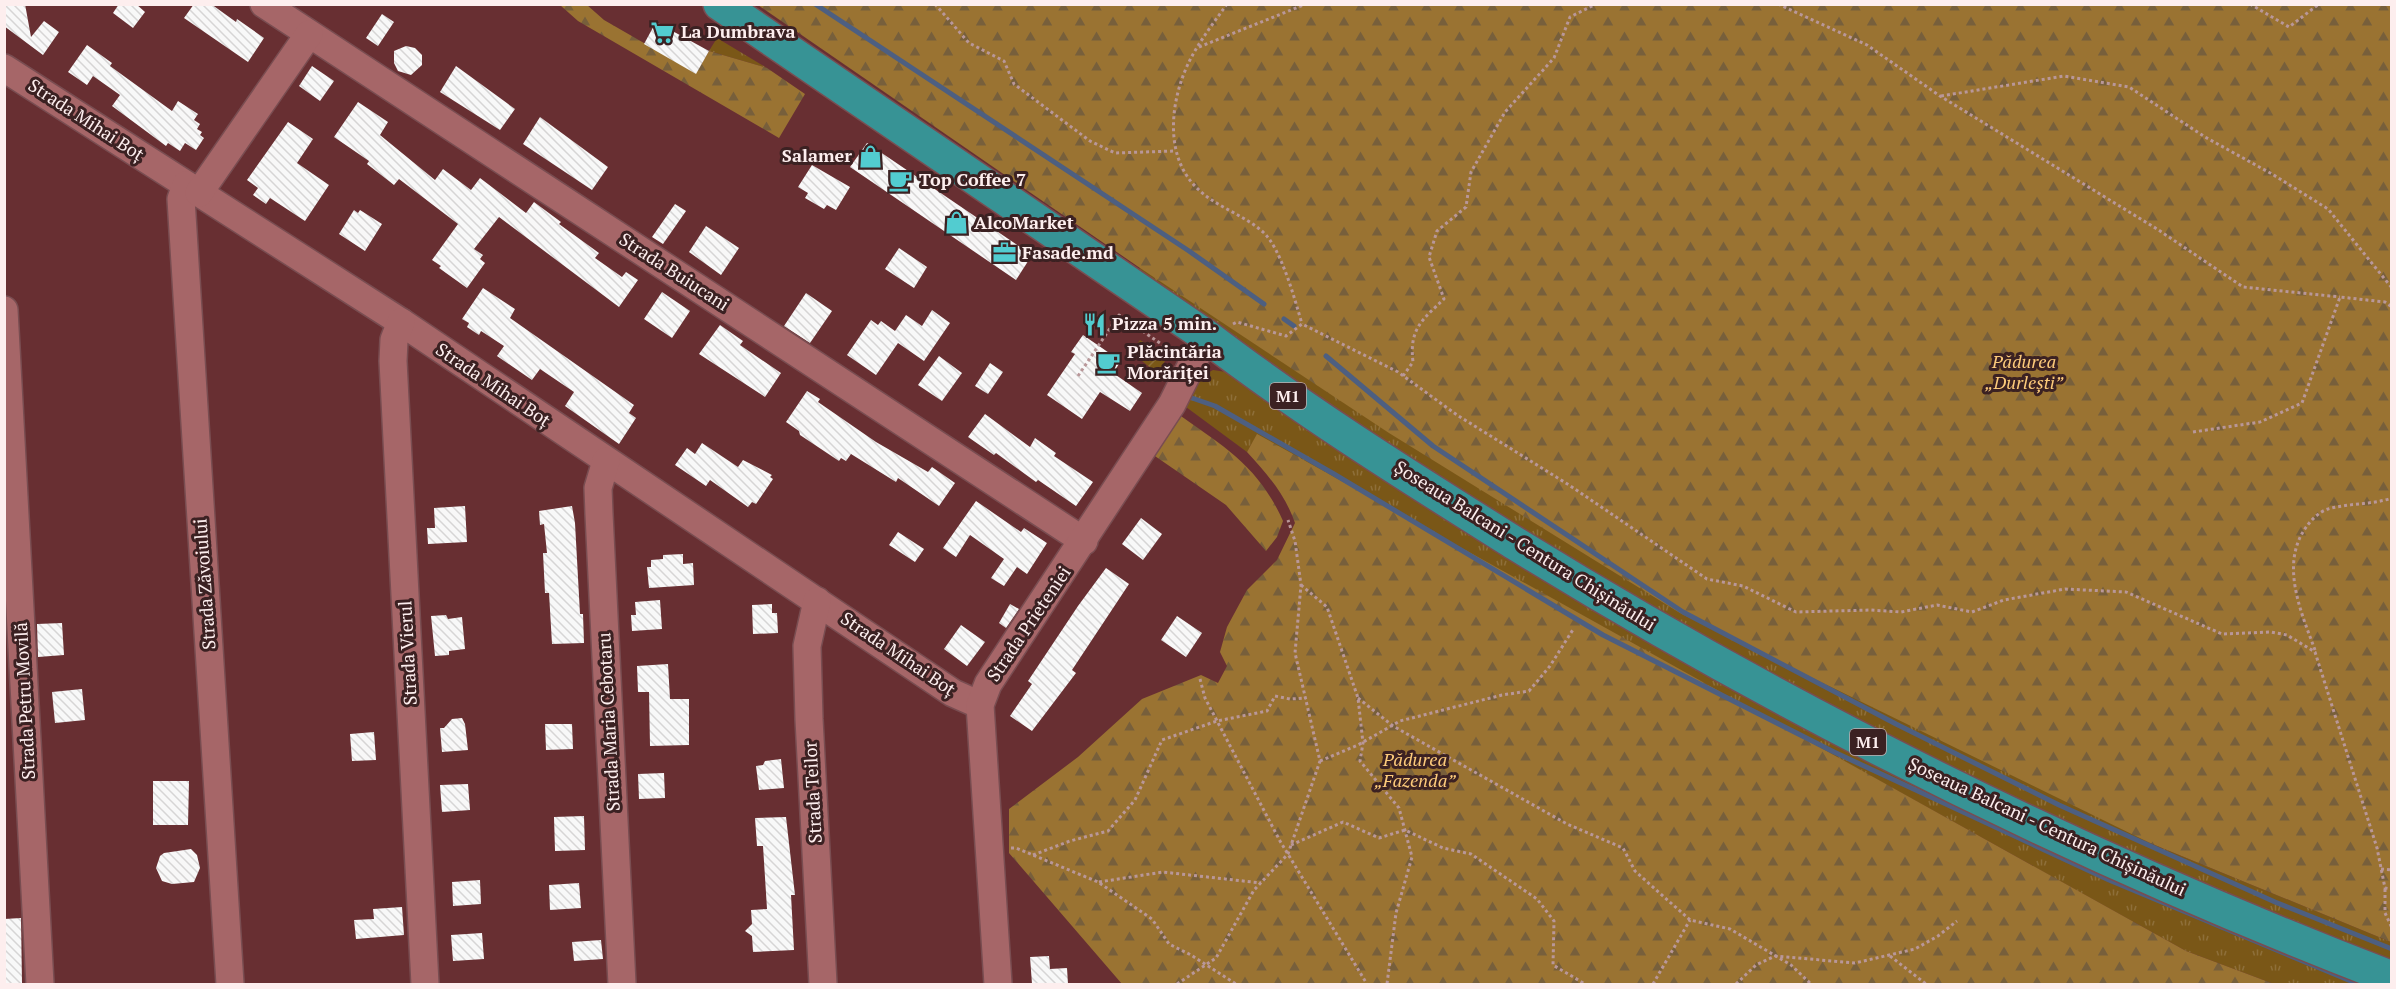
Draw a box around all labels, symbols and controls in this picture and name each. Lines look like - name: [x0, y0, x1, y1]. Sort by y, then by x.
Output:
- supermarket icon: La Dumbrava: [650, 19, 676, 45]
- place label: La Dumbrava: [681, 19, 796, 43]
- street label: Strada Mihai Boț: [24, 73, 149, 166]
- place label: Salamer: [782, 143, 852, 167]
- shop icon: Salamer: [857, 143, 883, 169]
- cafe icon: Top Coffee 7: [888, 167, 914, 193]
- place label: Top Coffee 7: [919, 167, 1026, 191]
- shop icon: AlcoMarket: [943, 210, 969, 236]
- place label: AlcoMarket: [974, 210, 1074, 234]
- street label: Strada Buiucani: [615, 227, 734, 316]
- office icon: Fasade.md: [991, 240, 1017, 266]
- place label: Fasade.md: [1022, 240, 1114, 264]
- restaurant icon: Pizza 5 min.: [1081, 311, 1107, 337]
- place label: Pizza 5 min.: [1112, 311, 1217, 335]
- street label: Strada Mihai Boț: [431, 337, 556, 432]
- place label: Plăcintăria Morăriței: [1127, 339, 1222, 384]
- cafe icon: Plăcintăria Morăriței: [1096, 349, 1122, 375]
- park label: Pădurea „Durlești”: [1985, 349, 2064, 394]
- road number: M1: [1270, 383, 1306, 409]
- street label: Șoseaua Balcani - Centura Chișinăului: [1390, 454, 1661, 636]
- street label: Strada Zăvoiului: [187, 518, 221, 651]
- street label: Strada Prieteniei: [981, 561, 1076, 686]
- street label: Strada Vierul: [392, 600, 422, 706]
- street label: Strada Mihai Boț: [836, 606, 961, 701]
- street label: Strada Petru Movilă: [8, 622, 40, 780]
- street label: Strada Maria Cebotaru: [591, 632, 625, 812]
- road number: M1: [1850, 729, 1886, 755]
- street label: Strada Teilor: [797, 740, 827, 844]
- park label: Pădurea „Fazenda”: [1374, 747, 1456, 792]
- street label: Șoseaua Balcani - Centura Chișinăului: [1905, 751, 2190, 901]

